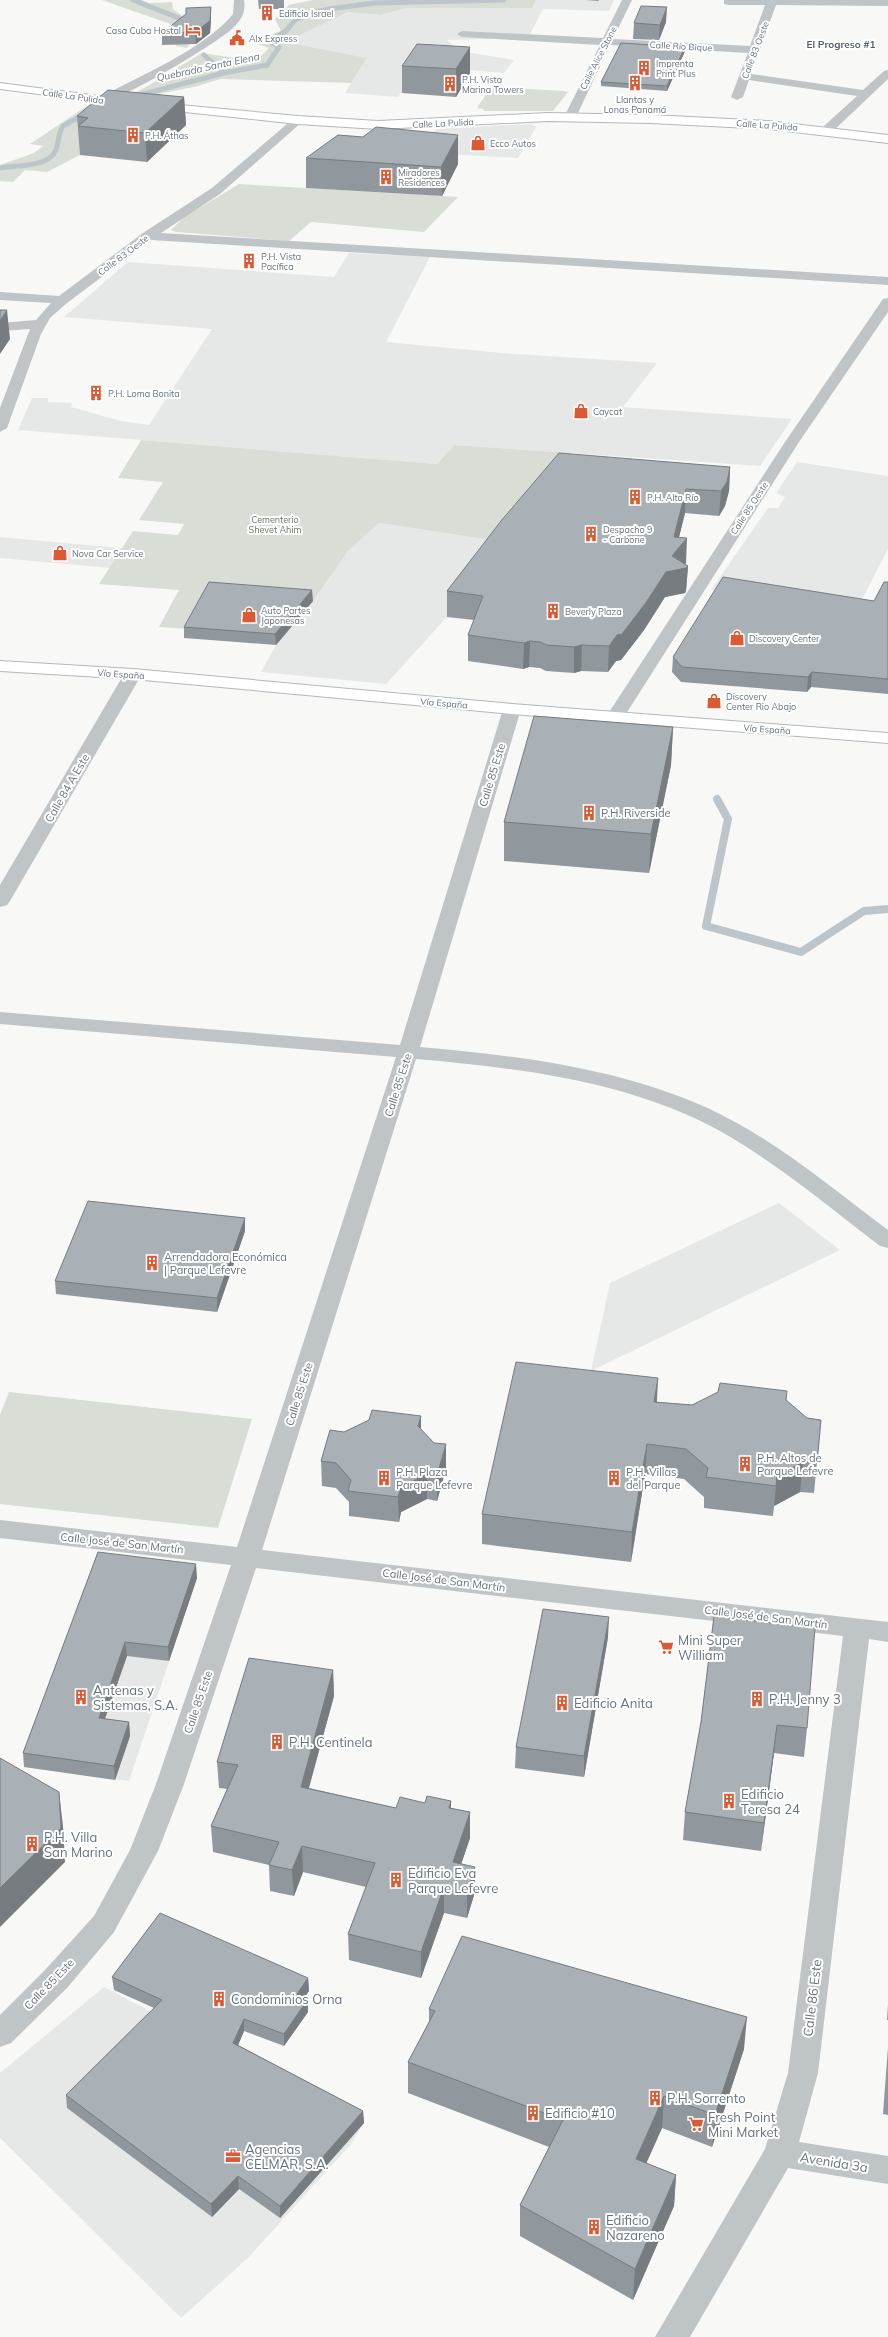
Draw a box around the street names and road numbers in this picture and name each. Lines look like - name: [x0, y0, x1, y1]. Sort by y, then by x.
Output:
- street label: Calle 83 Oeste: [739, 20, 771, 80]
- street label: Calle Alice Stone: [577, 24, 619, 91]
- street label: Calle Río Bique: [649, 39, 713, 53]
- street label: Calle La Pulida: [42, 86, 104, 106]
- street label: Calle La Pulida: [412, 116, 474, 130]
- street label: Calle La Pulida: [736, 117, 798, 133]
- street label: Calle 83 Oeste: [96, 232, 150, 278]
- street label: Calle 85 Oeste: [728, 480, 770, 536]
- street label: Vía España: [97, 667, 145, 681]
- street label: Vía España: [420, 695, 468, 711]
- street label: Vía España: [743, 722, 791, 736]
- street label: Calle 85 Este: [476, 742, 508, 808]
- street label: Calle 84 A Este: [42, 751, 92, 825]
- street label: Calle 85 Este: [381, 1052, 415, 1118]
- street label: Calle 85 Este: [282, 1361, 316, 1427]
- street label: Calle José de San Martín: [60, 1530, 184, 1556]
- street label: Calle José de San Martín: [382, 1566, 506, 1594]
- street label: Calle José de San Martín: [704, 1603, 828, 1631]
- street label: Calle 85 Este: [181, 1669, 215, 1735]
- street label: Calle 85 Este: [21, 1956, 77, 2012]
- street label: Calle 86 Este: [799, 1959, 825, 2037]
- street label: Avenida 3a: [799, 2149, 869, 2175]

